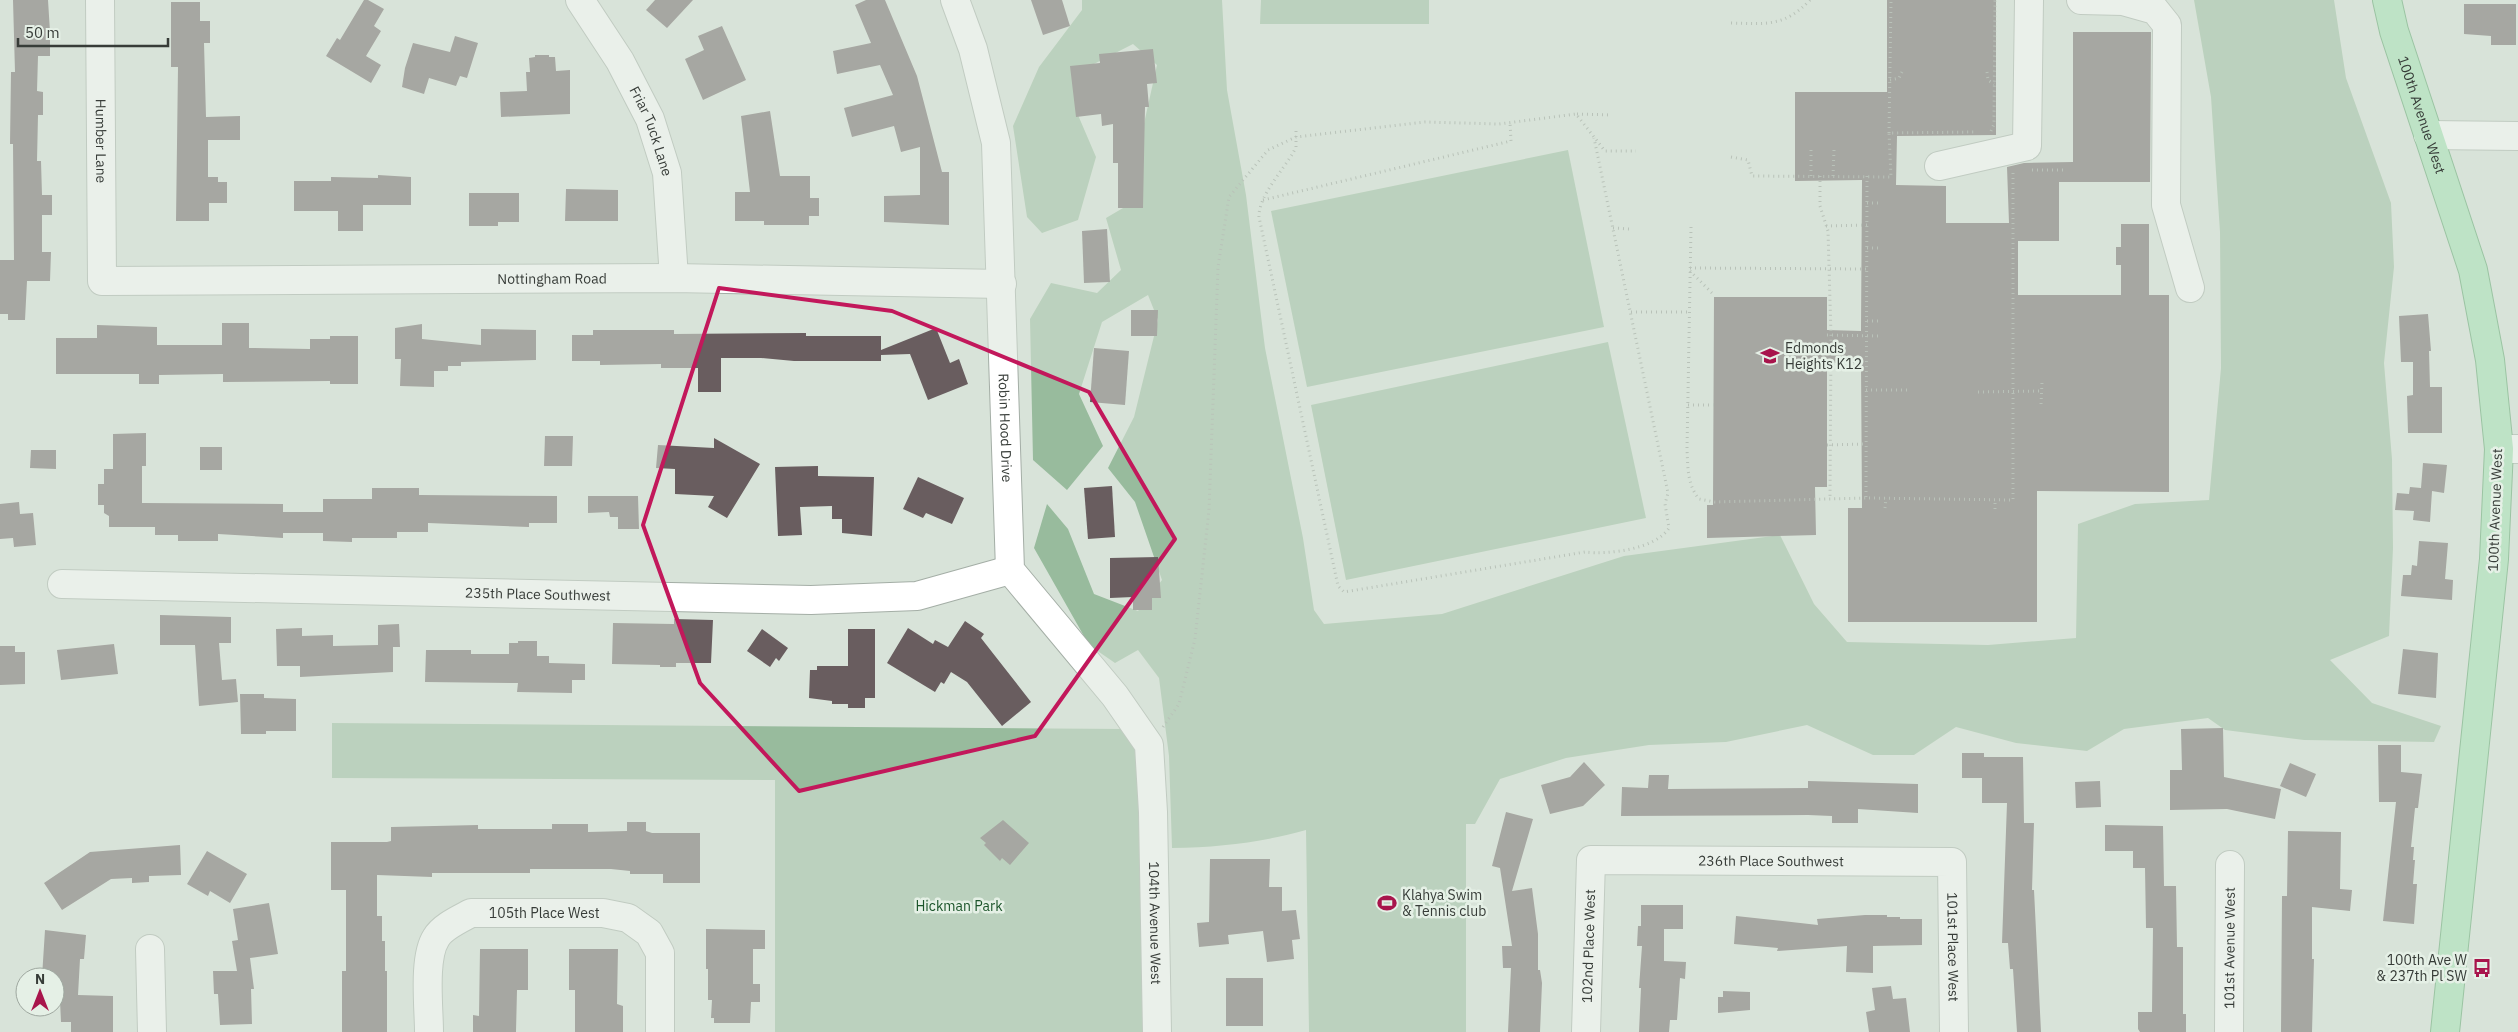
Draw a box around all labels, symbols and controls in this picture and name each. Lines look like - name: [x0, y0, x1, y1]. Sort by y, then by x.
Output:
- scale bar: [18, 15, 168, 47]
- text: 50 m: [25, 23, 60, 42]
- street label: 100th Avenue West: [2394, 54, 2450, 176]
- street label: Friar Tuck Lane: [626, 83, 677, 179]
- street label: Humber Lane: [92, 99, 110, 184]
- street label: Nottingham Road: [497, 269, 607, 288]
- place label: Edmonds Heights K12: [1785, 339, 1862, 373]
- school or university icon: Edmonds Heights K12: [1759, 345, 1781, 367]
- street label: Robin Hood Drive: [995, 373, 1016, 483]
- street label: 100th Avenue West: [2484, 448, 2506, 572]
- street label: 235th Place Southwest: [465, 584, 611, 605]
- street label: 236th Place Southwest: [1698, 852, 1844, 870]
- street label: 104th Avenue West: [1145, 861, 1165, 985]
- place label: Klahya Swim & Tennis club: [1402, 886, 1486, 920]
- street label: 101st Avenue West: [2220, 887, 2239, 1009]
- street label: 102nd Place West: [1578, 889, 1599, 1003]
- sports icon: Klahya Swim & Tennis club: [1376, 892, 1398, 914]
- street label: 101st Place West: [1943, 892, 1963, 1002]
- park label: Hickman Park: [915, 897, 1003, 915]
- street label: 105th Place West: [489, 904, 600, 922]
- place label: 100th Ave W & 237th Pl SW: [2376, 951, 2468, 985]
- bus stop icon: 100th Ave W & 237th Pl SW: [2471, 957, 2493, 979]
- north arrow: [15, 967, 65, 1017]
- text: N: [35, 970, 45, 988]

